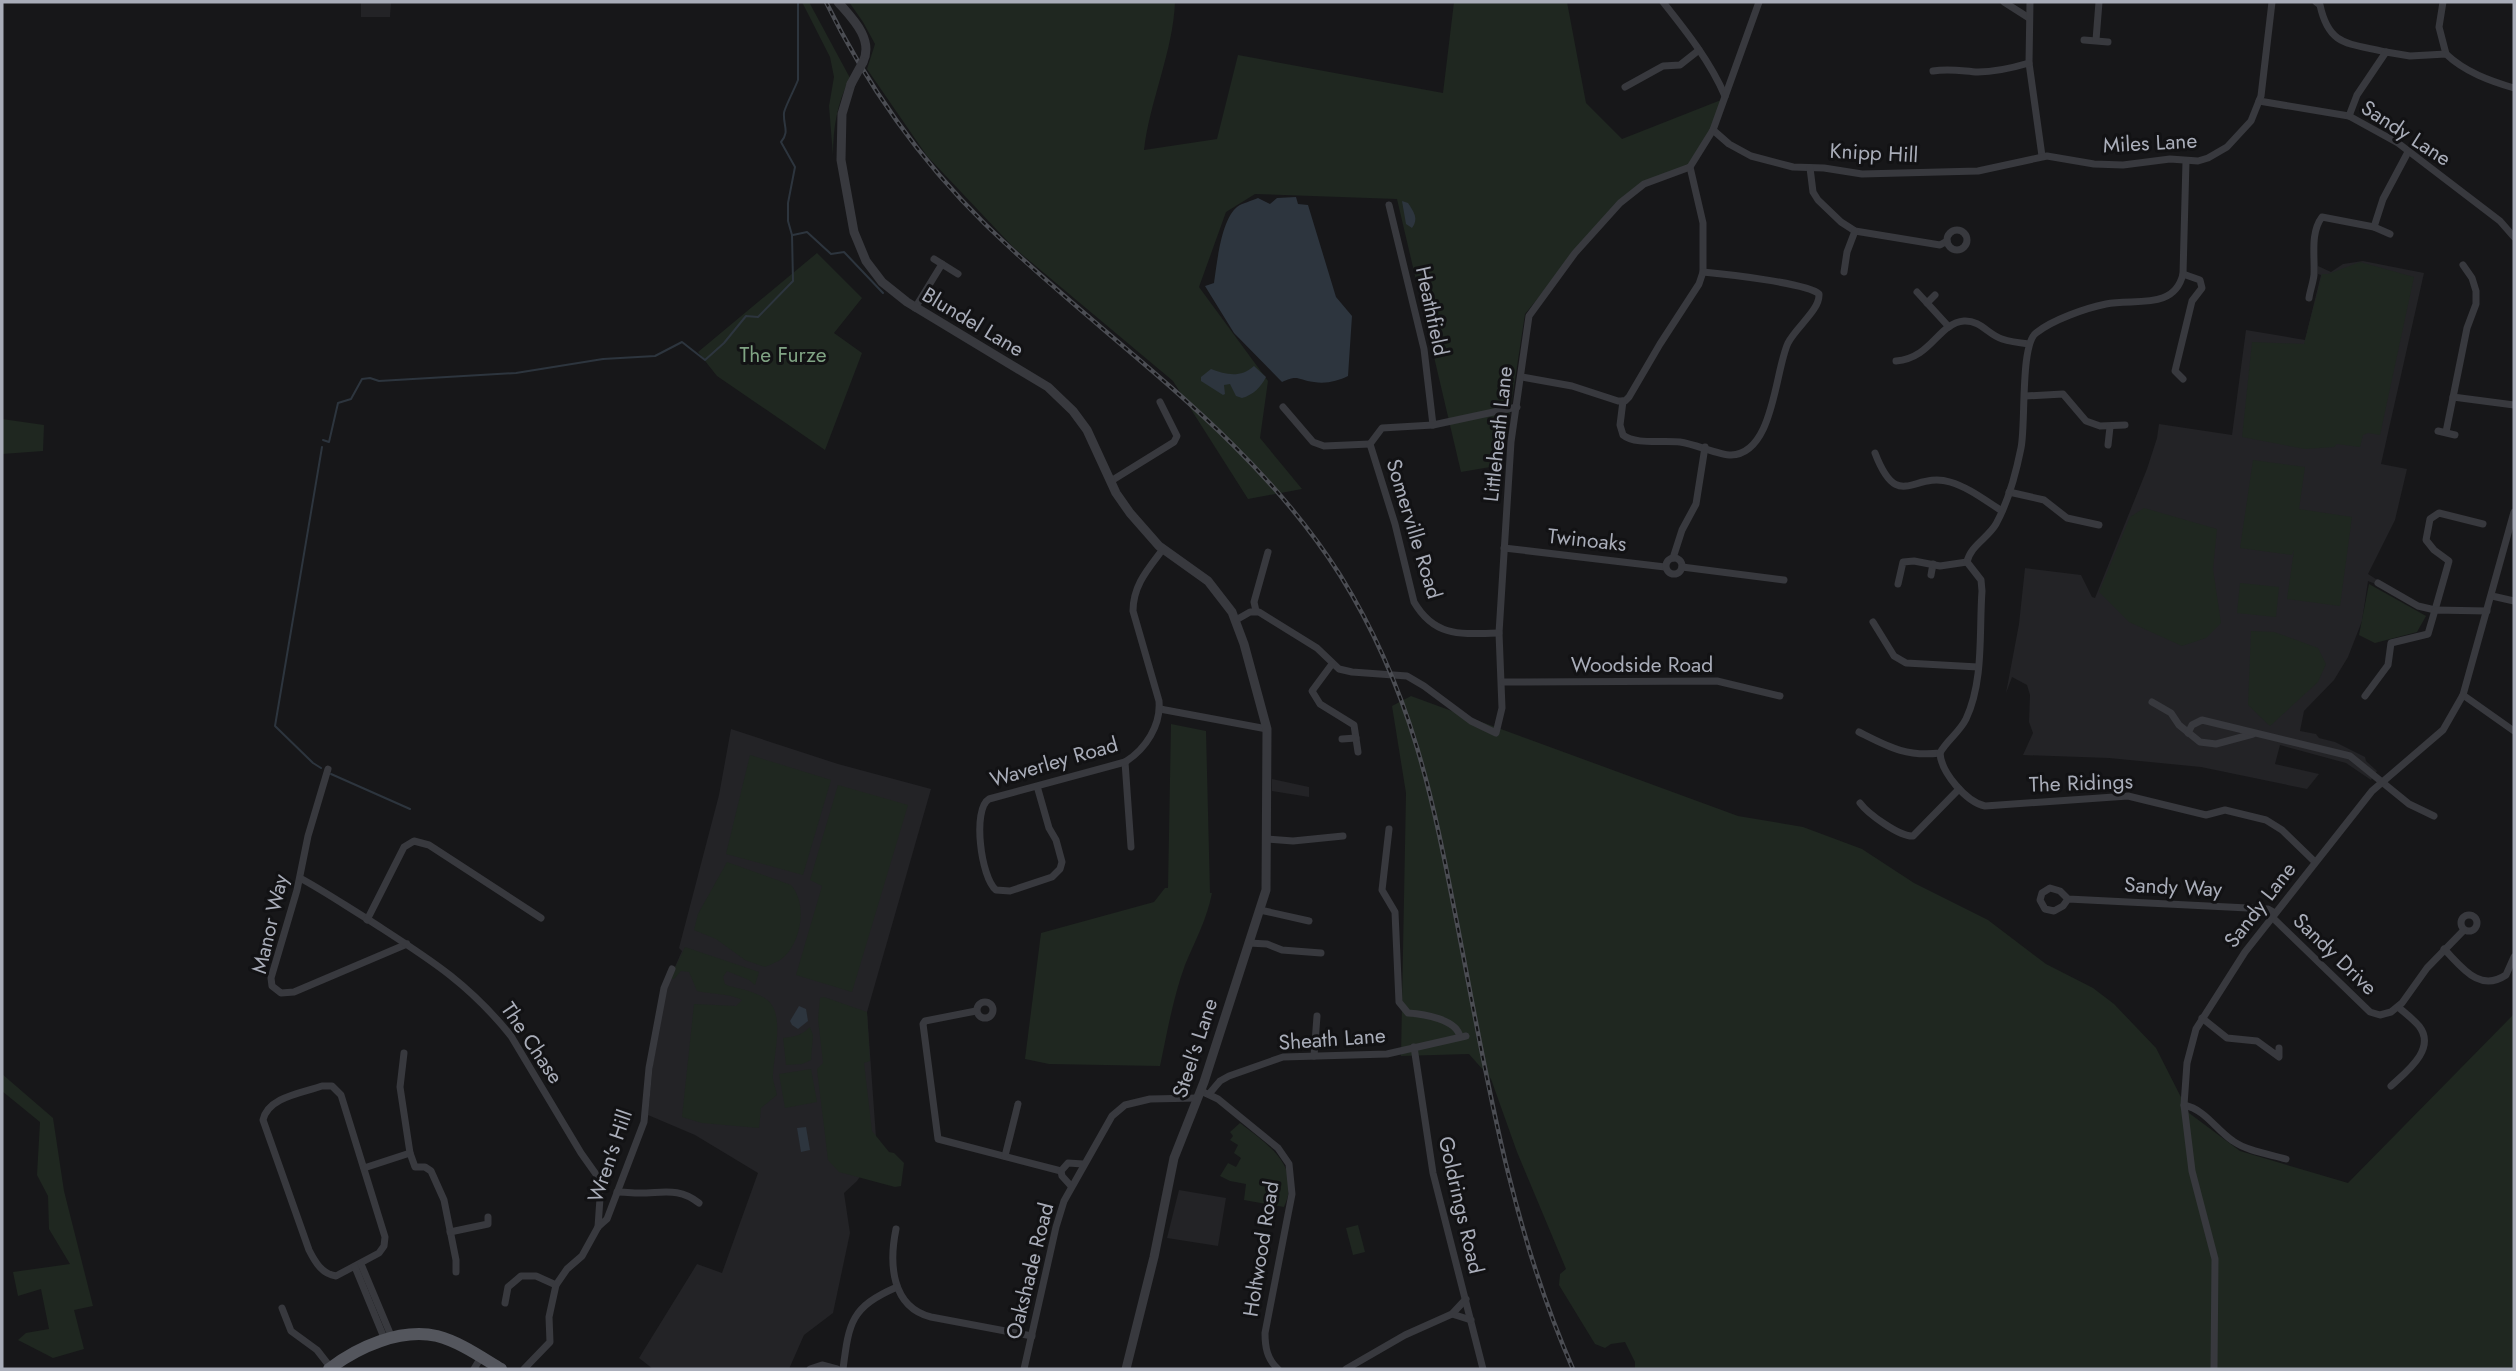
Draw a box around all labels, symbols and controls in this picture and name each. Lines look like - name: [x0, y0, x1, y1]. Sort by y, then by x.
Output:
- street label: Sandy Lane: [2355, 93, 2457, 173]
- street label: Miles Lane: [2102, 126, 2198, 160]
- street label: Knipp Hill: [1829, 136, 1919, 170]
- street label: Heathfield: [1408, 263, 1456, 359]
- street label: Blundel Lane: [916, 280, 1030, 364]
- park label: The Furze: [739, 340, 827, 370]
- street label: Littleheath Lane: [1476, 364, 1520, 503]
- street label: Somerville Road: [1378, 455, 1450, 603]
- street label: Twinoaks: [1546, 521, 1628, 559]
- street label: Woodside Road: [1571, 650, 1713, 680]
- street label: Waverley Road: [987, 729, 1121, 795]
- street label: The Ridings: [2029, 766, 2133, 800]
- street label: Sandy Lane: [2217, 856, 2303, 954]
- street label: Sandy Way: [2123, 869, 2224, 905]
- street label: Manor Way: [244, 871, 296, 977]
- street label: Sandy Drive: [2286, 906, 2384, 1002]
- street label: Steel's Lane: [1165, 994, 1225, 1102]
- street label: The Chase: [494, 996, 570, 1090]
- street label: Sheath Lane: [1277, 1020, 1387, 1058]
- street label: Wren's Hill: [580, 1106, 640, 1206]
- street label: Goldrings Road: [1431, 1133, 1491, 1277]
- street label: Holtwood Road: [1235, 1179, 1287, 1319]
- street label: Oakshade Road: [999, 1199, 1061, 1343]

